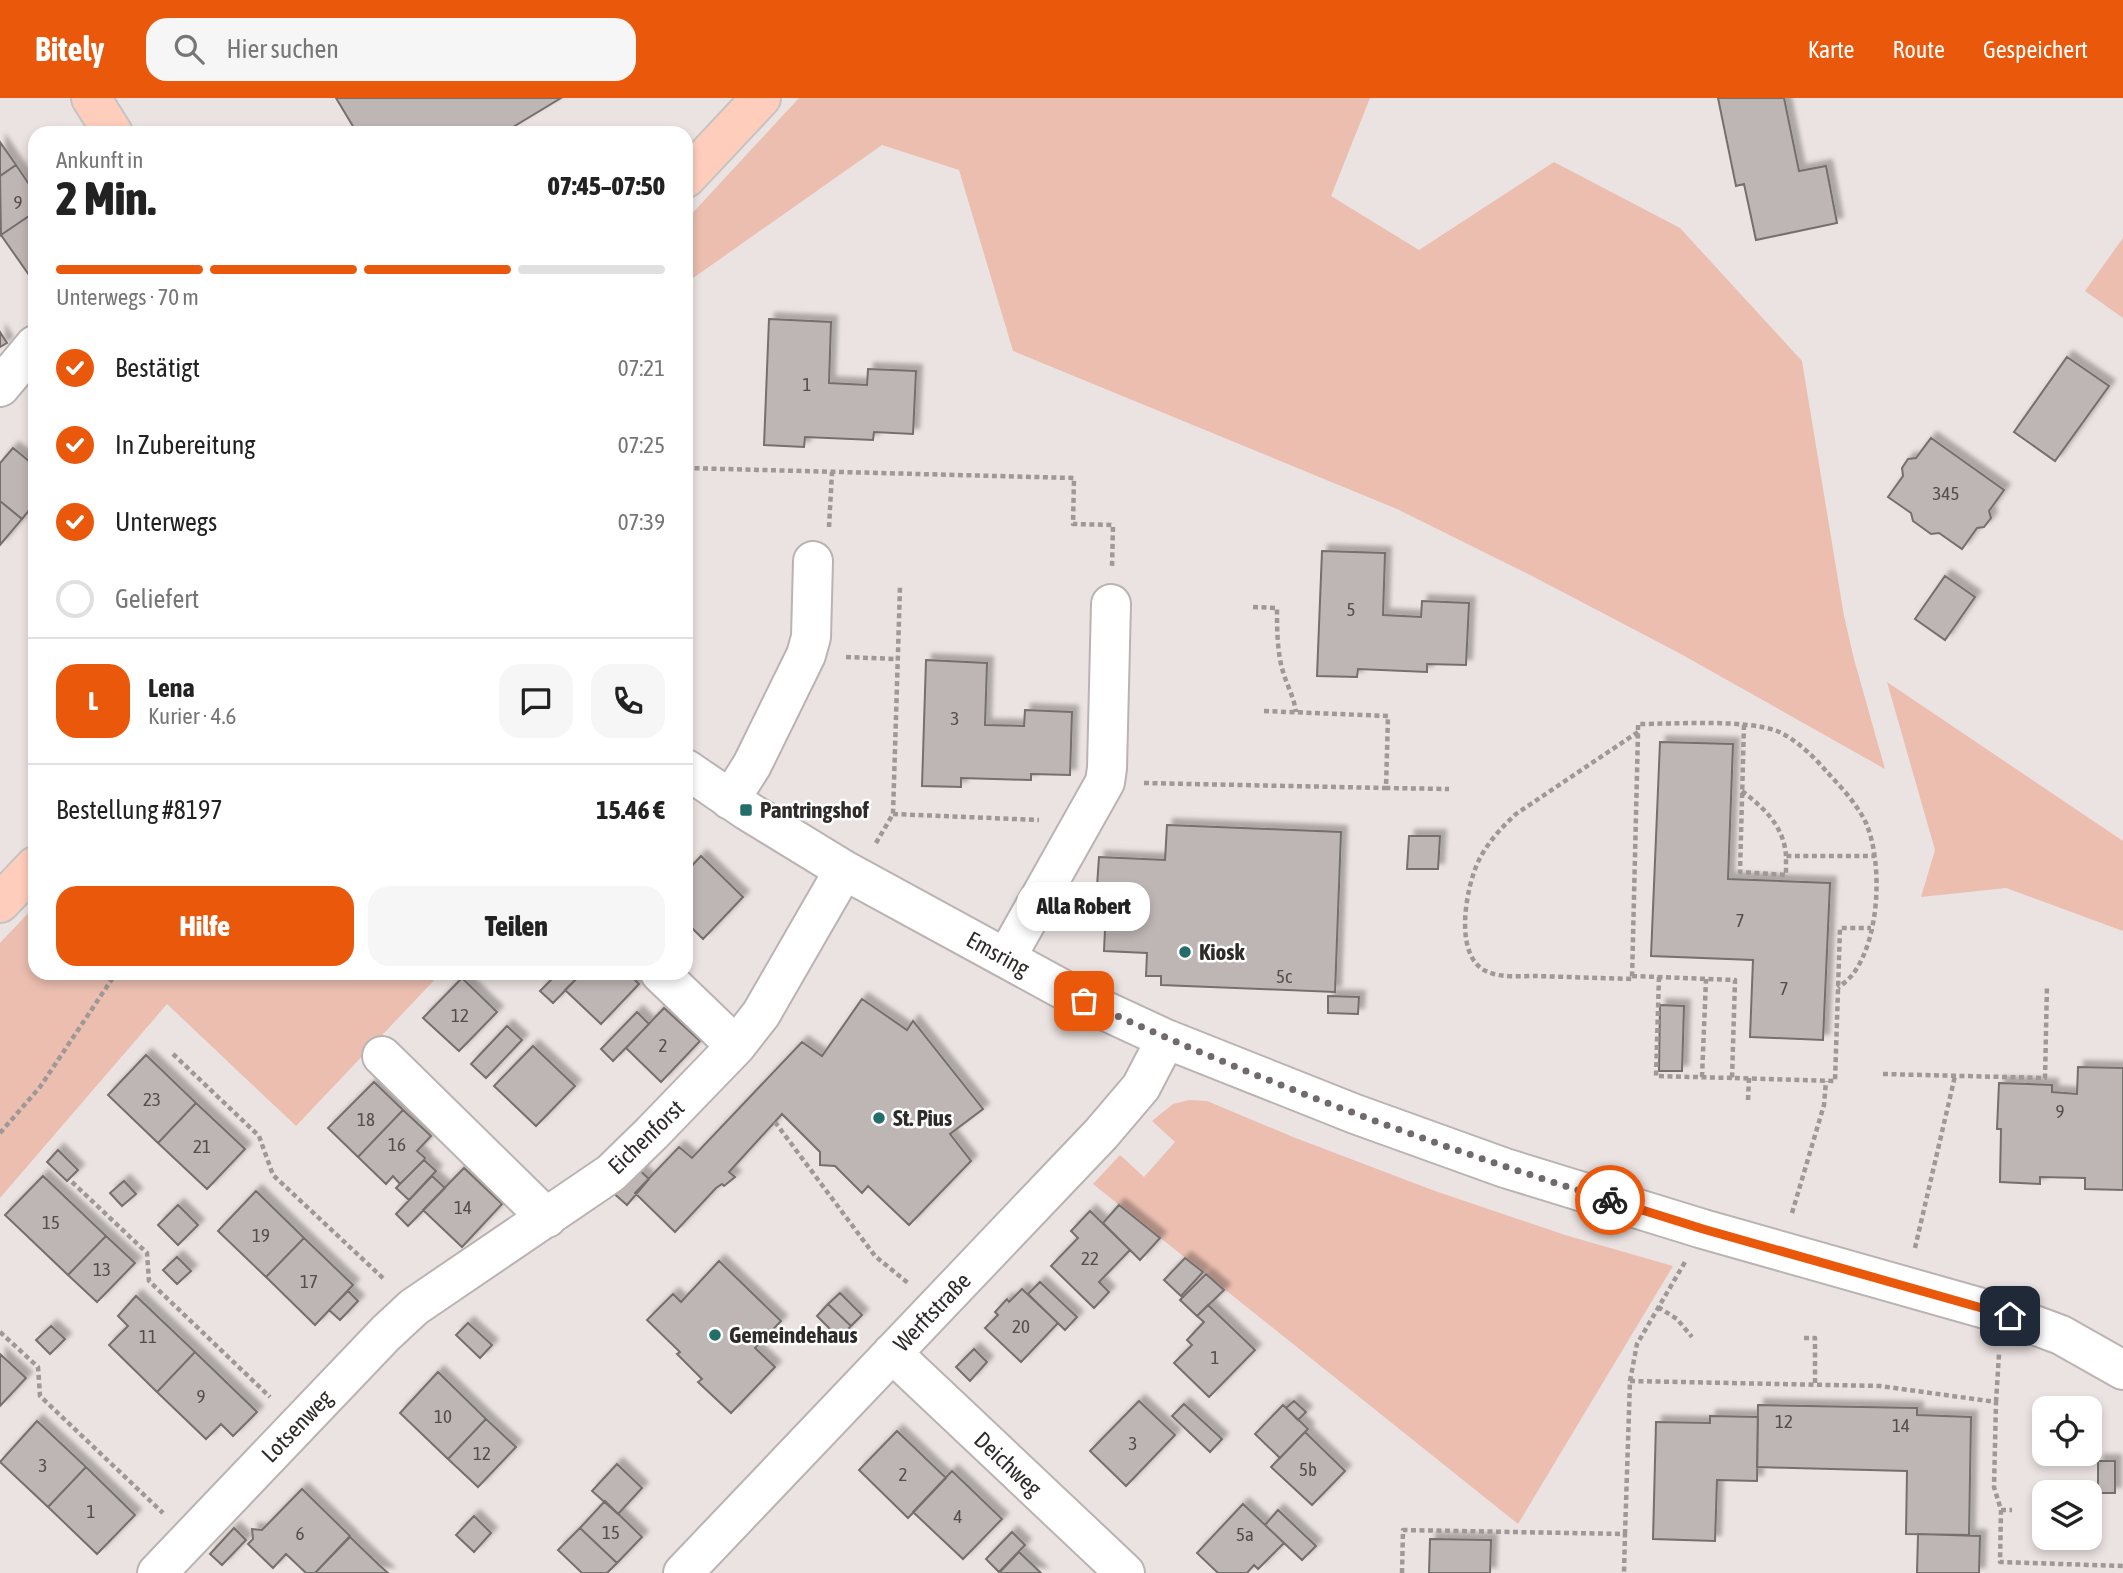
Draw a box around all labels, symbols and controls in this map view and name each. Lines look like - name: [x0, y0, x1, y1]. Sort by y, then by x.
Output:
- search box: [146, 18, 636, 81]
- text: Bitely: [35, 30, 104, 68]
- icon: search: [170, 30, 208, 68]
- text: Hier suchen: [226, 34, 339, 64]
- text: Karte: [1808, 36, 1854, 63]
- text: Route: [1892, 36, 1945, 63]
- text: Gespeichert: [1983, 36, 2088, 63]
- text: Ankunft in: [56, 147, 143, 173]
- text: 07:45–07:50: [548, 171, 665, 201]
- text: 2 Min.: [56, 172, 156, 225]
- house number: 9: [14, 191, 23, 213]
- text: Unterwegs · 70 m: [56, 284, 199, 310]
- icon: check: [56, 349, 94, 387]
- text: Bestätigt: [115, 353, 200, 383]
- text: 07:21: [618, 355, 665, 381]
- house number: 1: [803, 373, 811, 395]
- icon: check: [56, 426, 94, 464]
- text: In Zubereitung: [115, 430, 255, 460]
- text: 07:25: [618, 432, 665, 458]
- house number: 345: [1933, 482, 1959, 504]
- icon: check: [56, 503, 94, 541]
- text: Unterwegs: [115, 507, 217, 537]
- text: 07:39: [618, 509, 665, 535]
- text: Geliefert: [115, 584, 199, 614]
- house number: 5: [1347, 598, 1355, 620]
- button: chat: [499, 664, 573, 738]
- button: phone: [591, 664, 665, 738]
- text: Lena: [148, 673, 195, 703]
- text: L: [88, 686, 98, 716]
- text: Kurier · 4.6: [148, 703, 236, 729]
- house number: 3: [951, 707, 959, 729]
- text: Bestellung #8197: [56, 795, 222, 825]
- text: 15.46 €: [596, 795, 665, 825]
- place label: Pantringshof: [760, 797, 869, 823]
- marker: Pantringshof: [738, 802, 754, 818]
- callout: Alla Robert: [1018, 882, 1150, 931]
- button: Hilfe: [56, 886, 354, 966]
- button: Teilen: [368, 886, 665, 966]
- text: Alla Robert: [1036, 893, 1131, 919]
- house number: 7: [1736, 909, 1744, 931]
- street label: Emsring: [962, 926, 1034, 982]
- place label: Kiosk: [1199, 939, 1245, 965]
- marker: Kiosk: [1177, 944, 1193, 960]
- house number: 5c: [1276, 965, 1293, 987]
- pin: [1054, 971, 1114, 1031]
- house number: 7: [1780, 977, 1788, 999]
- icon: bag: [1065, 982, 1103, 1020]
- house number: 12: [451, 1004, 469, 1026]
- house number: 2: [659, 1034, 667, 1056]
- house number: 23: [143, 1088, 161, 1110]
- street label: Eichenforst: [603, 1095, 689, 1179]
- house number: 9: [2056, 1100, 2065, 1122]
- place label: St. Pius: [893, 1105, 952, 1131]
- house number: 18: [357, 1108, 375, 1130]
- marker: St. Pius: [871, 1110, 887, 1126]
- house number: 16: [388, 1133, 406, 1155]
- house number: 21: [193, 1135, 211, 1157]
- courier: [1575, 1165, 1645, 1235]
- icon: bike: [1591, 1181, 1629, 1219]
- house number: 14: [454, 1196, 472, 1218]
- house number: 15: [42, 1211, 60, 1233]
- house number: 19: [252, 1224, 270, 1246]
- house number: 22: [1081, 1247, 1099, 1269]
- house number: 13: [93, 1258, 111, 1280]
- street label: Werftstraße: [888, 1267, 976, 1357]
- house number: 17: [300, 1270, 318, 1292]
- pin: [1980, 1286, 2040, 1346]
- icon: home: [1991, 1297, 2029, 1335]
- house number: 20: [1012, 1315, 1030, 1337]
- place label: Gemeindehaus: [729, 1322, 858, 1348]
- house number: 11: [139, 1325, 157, 1347]
- marker: Gemeindehaus: [707, 1327, 723, 1343]
- house number: 1: [1211, 1346, 1219, 1368]
- house number: 9: [197, 1385, 206, 1407]
- street label: Lotsenweg: [256, 1385, 338, 1467]
- map controls: [2032, 1396, 2102, 1550]
- button: locate: [2032, 1396, 2102, 1466]
- house number: 10: [434, 1405, 452, 1427]
- house number: 12: [1775, 1410, 1793, 1432]
- house number: 14: [1892, 1414, 1910, 1436]
- street label: Deichweg: [969, 1426, 1047, 1502]
- house number: 3: [1129, 1432, 1137, 1454]
- house number: 12: [473, 1442, 491, 1464]
- house number: 3: [39, 1454, 47, 1476]
- house number: 5b: [1299, 1458, 1317, 1480]
- house number: 2: [899, 1463, 907, 1485]
- button: layers: [2032, 1480, 2102, 1550]
- house number: 1: [87, 1500, 95, 1522]
- house number: 4: [954, 1505, 963, 1527]
- house number: 15: [602, 1521, 620, 1543]
- house number: 6: [296, 1522, 305, 1544]
- house number: 5a: [1236, 1523, 1254, 1545]

